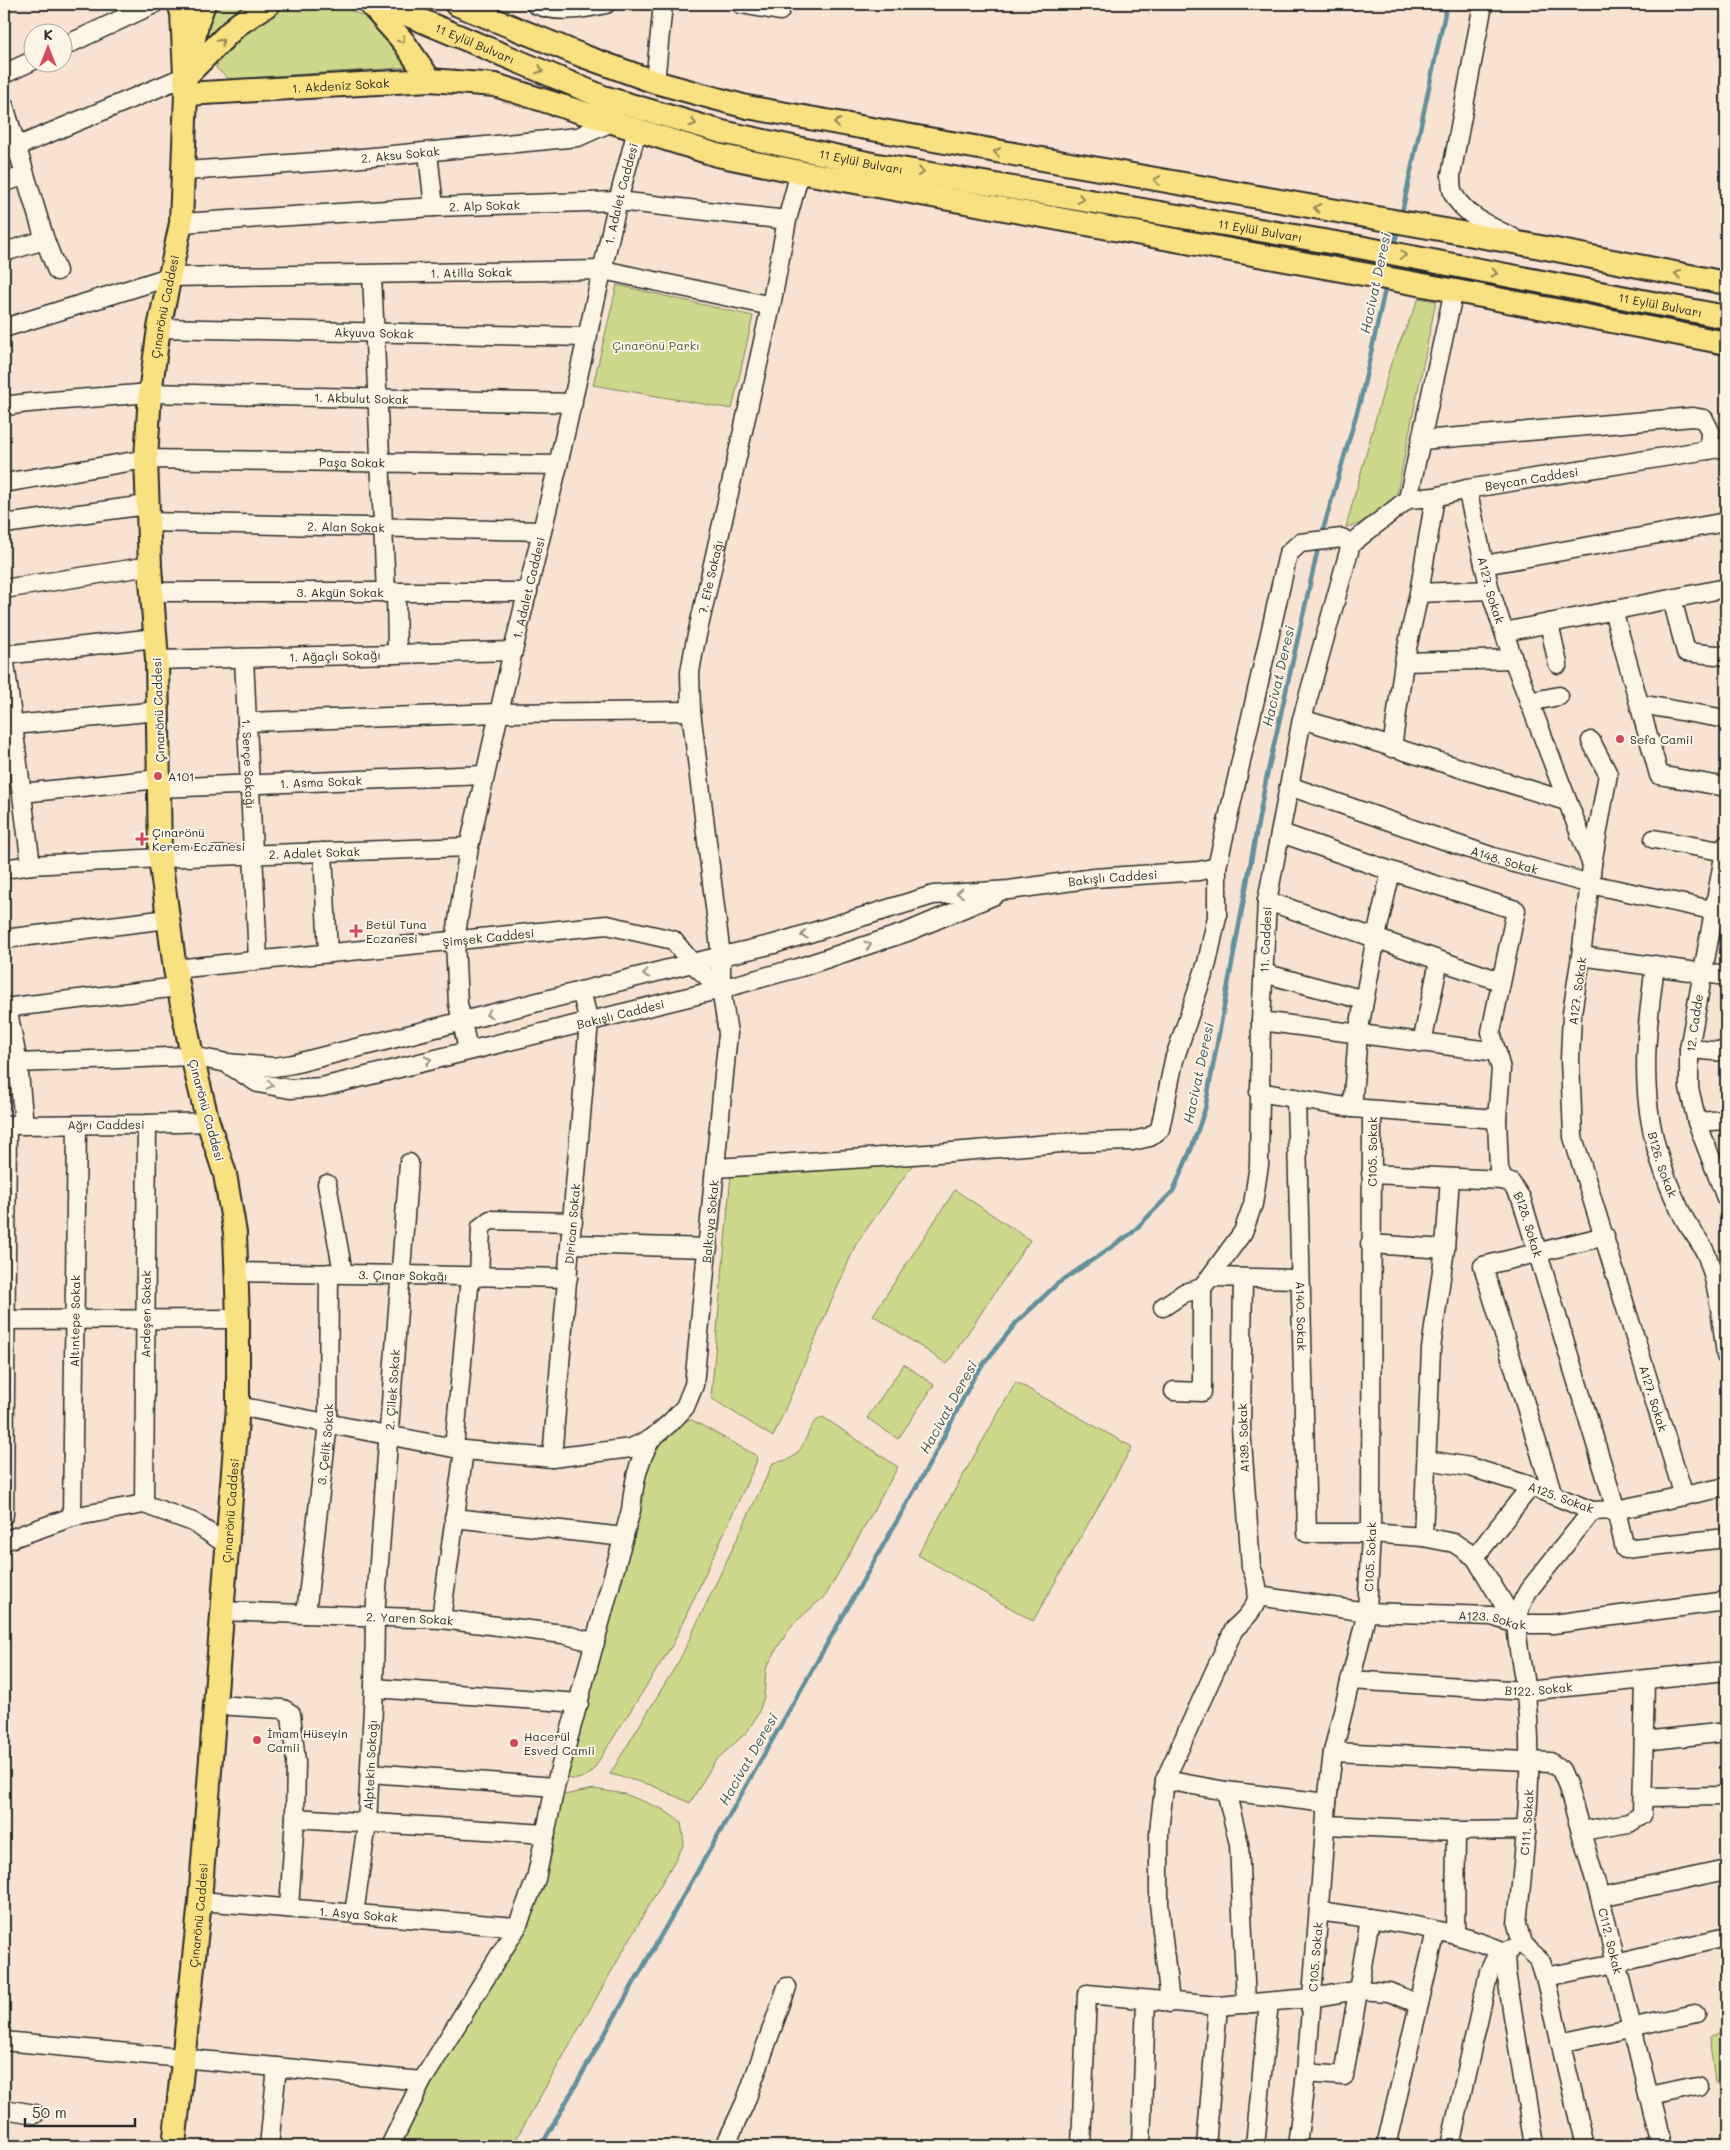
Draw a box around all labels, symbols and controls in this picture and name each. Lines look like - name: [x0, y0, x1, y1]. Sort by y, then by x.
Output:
- street label: 11 Eylül Bulvarı: [433, 19, 517, 67]
- north arrow: [22, 22, 72, 72]
- text: K: [43, 25, 53, 44]
- one-way arrow: [397, 35, 406, 44]
- one-way arrow: [215, 39, 224, 48]
- one-way arrow: [535, 64, 544, 75]
- street label: 1. Akdeniz Sokak: [292, 74, 390, 96]
- one-way arrow: [689, 118, 697, 128]
- one-way arrow: [832, 119, 841, 129]
- street label: 1. Adalet Caddesi: [600, 141, 641, 246]
- street label: 2. Aksu Sokak: [360, 142, 441, 166]
- street label: 11 Eylül Bulvarı: [818, 145, 904, 177]
- one-way arrow: [992, 147, 1001, 157]
- one-way arrow: [916, 166, 925, 176]
- one-way arrow: [1152, 175, 1161, 185]
- one-way arrow: [1077, 194, 1085, 204]
- street label: 2. Alp Sokak: [449, 196, 520, 215]
- one-way arrow: [1312, 204, 1321, 214]
- street label: 11 Eylül Bulvarı: [1217, 215, 1303, 245]
- water label: Hacivat Deresi: [1355, 230, 1395, 335]
- one-way arrow: [1399, 250, 1407, 260]
- street label: Çınarönü Caddesi: [147, 254, 182, 359]
- street label: 1. Atilla Sokak: [430, 263, 512, 281]
- one-way arrow: [1490, 268, 1499, 278]
- one-way arrow: [1674, 269, 1683, 279]
- street label: 11 Eylül Bulvarı: [1617, 289, 1704, 320]
- street label: Akyuva Sokak: [334, 324, 414, 341]
- park label: Çınarönü Parkı: [612, 337, 700, 353]
- street label: 1. Akbulut Sokak: [314, 389, 409, 407]
- street label: Paşa Sokak: [319, 454, 385, 470]
- street label: Beycan Caddesi: [1484, 463, 1579, 494]
- street label: 2. Alan Sokak: [307, 518, 385, 535]
- street label: 1. Adalet Caddesi: [508, 535, 548, 640]
- street label: 7. Efe Sokağı: [694, 538, 726, 615]
- street label: A127. Sokak: [1475, 555, 1509, 625]
- street label: 3. Akgün Sokak: [296, 584, 384, 600]
- water label: Hacivat Deresi: [1257, 623, 1299, 728]
- street label: 1. Ağaçlı Sokağı: [289, 646, 381, 665]
- street label: Çınarönü Caddesi: [148, 657, 168, 763]
- street label: 1. Serçe Sokağı: [239, 719, 259, 809]
- place label: Sefa Camii: [1630, 731, 1693, 747]
- marker: Sefa Camii: [1614, 733, 1626, 745]
- place label: A101: [168, 768, 194, 784]
- marker: A101: [152, 770, 164, 782]
- street label: 1. Asma Sokak: [280, 772, 362, 791]
- place label: Çınarönü Kerem Eczanesi: [152, 824, 245, 854]
- marker: Çınarönü Kerem Eczanesi: [136, 833, 148, 845]
- street label: A148. Sokak: [1469, 842, 1540, 877]
- street label: 2. Adalet Sokak: [269, 843, 360, 862]
- street label: Bakışlı Caddesi: [1067, 866, 1158, 890]
- one-way arrow: [956, 887, 964, 898]
- street label: 11. Caddesi: [1255, 906, 1275, 973]
- place label: Betül Tuna Eczanesi: [366, 916, 427, 946]
- street label: Şimşek Caddesi: [442, 924, 535, 950]
- marker: Betül Tuna Eczanesi: [350, 925, 362, 937]
- one-way arrow: [800, 929, 809, 939]
- one-way arrow: [863, 940, 872, 950]
- street label: A127. Sokak: [1564, 956, 1590, 1026]
- one-way arrow: [642, 968, 651, 979]
- street label: 12. Cadde: [1682, 993, 1706, 1053]
- street label: Bakışlı Caddesi: [575, 995, 666, 1032]
- one-way arrow: [485, 1009, 493, 1019]
- water label: Hacivat Deresi: [1178, 1020, 1218, 1125]
- one-way arrow: [424, 1055, 433, 1066]
- street label: Çınarönü Caddesi: [186, 1057, 228, 1163]
- one-way arrow: [265, 1080, 274, 1090]
- street label: Ağrı Caddesi: [67, 1116, 145, 1133]
- street label: C105. Sokak: [1364, 1117, 1380, 1187]
- street label: B126. Sokak: [1645, 1130, 1681, 1200]
- street label: Balkaya Sokak: [698, 1179, 722, 1264]
- street label: Dirican Sokak: [560, 1183, 583, 1265]
- street label: B128. Sokak: [1511, 1188, 1547, 1259]
- street label: 3. Çınar Sokağı: [358, 1266, 448, 1284]
- street label: Ardeşen Sokak: [137, 1270, 154, 1358]
- street label: Altıntepe Sokak: [66, 1275, 83, 1367]
- street label: A140. Sokak: [1293, 1281, 1310, 1351]
- street label: 2. Çilek Sokak: [381, 1349, 403, 1431]
- water label: Hacivat Deresi: [915, 1357, 982, 1457]
- street label: A127. Sokak: [1636, 1363, 1672, 1434]
- street label: 3. Çelik Sokak: [313, 1403, 336, 1486]
- street label: A139. Sokak: [1234, 1403, 1252, 1473]
- street label: Çınarönü Caddesi: [218, 1458, 242, 1563]
- street label: A125. Sokak: [1526, 1478, 1596, 1516]
- street label: C105. Sokak: [1360, 1522, 1379, 1592]
- street label: A123. Sokak: [1458, 1607, 1526, 1633]
- street label: 2. Yaren Sokak: [366, 1608, 455, 1628]
- street label: B122. Sokak: [1504, 1678, 1573, 1699]
- water label: Hacivat Deresi: [714, 1709, 782, 1808]
- street label: Alptekin Sokağı: [360, 1719, 380, 1811]
- place label: İmam Hüseyin Camii: [267, 1725, 348, 1755]
- place label: Hacerül Esved Camii: [524, 1728, 595, 1758]
- marker: İmam Hüseyin Camii: [251, 1734, 263, 1746]
- marker: Hacerül Esved Camii: [508, 1737, 520, 1749]
- street label: C111. Sokak: [1516, 1789, 1537, 1856]
- street label: Çınarönü Caddesi: [185, 1862, 211, 1968]
- street label: 1. Asya Sokak: [319, 1903, 398, 1925]
- street label: C112. Sokak: [1595, 1906, 1627, 1976]
- street label: C105. Sokak: [1304, 1921, 1326, 1992]
- scale bar: [25, 2095, 135, 2127]
- text: 50 m: [32, 2102, 67, 2122]

